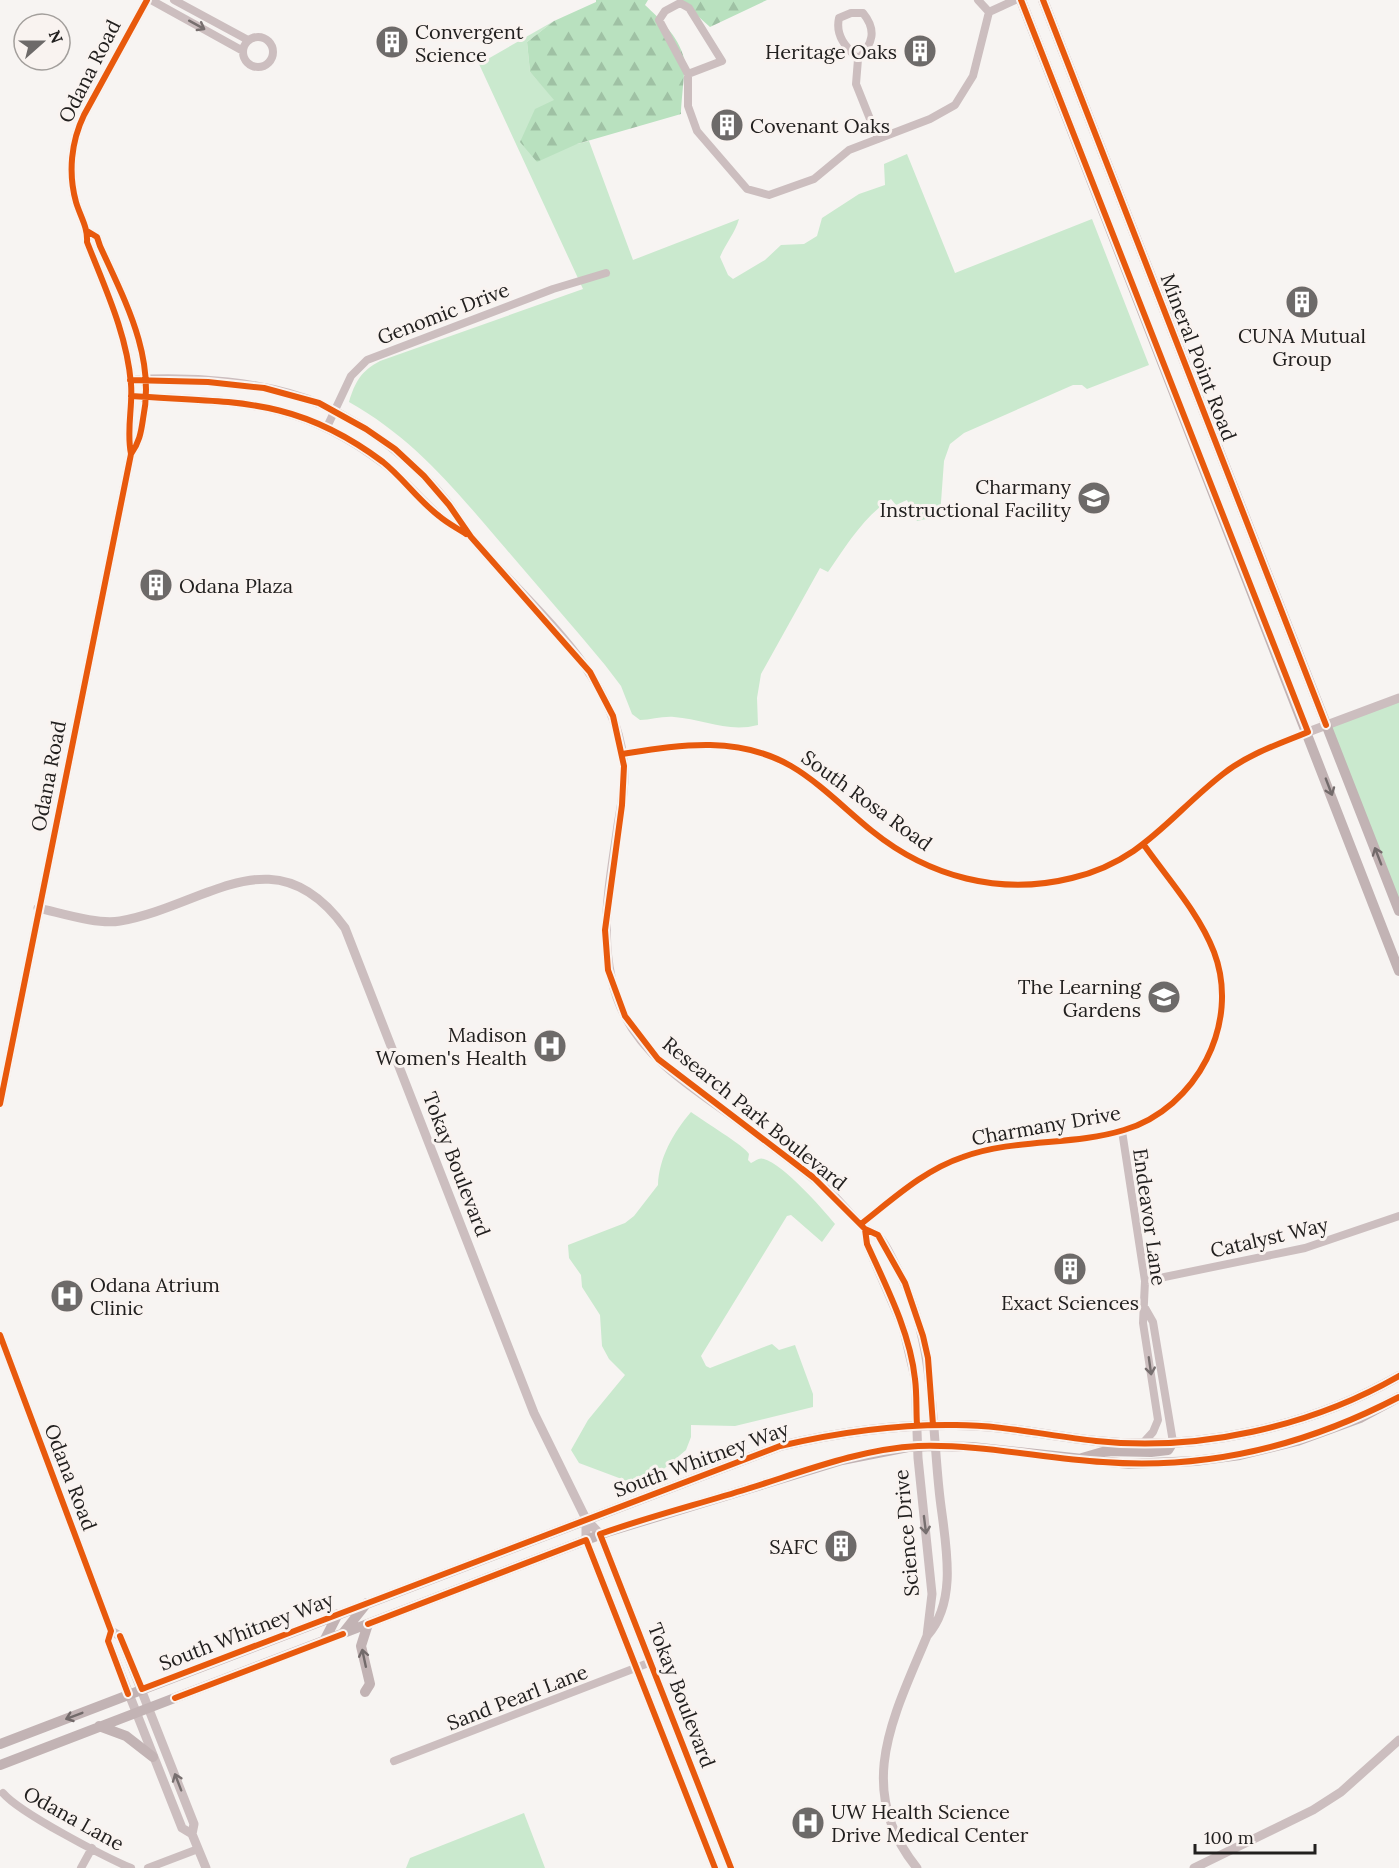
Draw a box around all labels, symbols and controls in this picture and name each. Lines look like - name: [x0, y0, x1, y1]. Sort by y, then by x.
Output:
- north arrow: [12, 12, 72, 72]
- street label: Odana Road: [52, 15, 126, 127]
- one-way arrow: [188, 19, 205, 31]
- place label: Convergent Science: [415, 19, 524, 67]
- building icon: Convergent Science: [374, 24, 410, 60]
- text: N: [44, 27, 68, 46]
- building icon: Heritage Oaks: [902, 33, 938, 69]
- place label: Heritage Oaks: [765, 39, 897, 64]
- building icon: Covenant Oaks: [709, 107, 745, 143]
- place label: Covenant Oaks: [750, 113, 890, 138]
- street label: Mineral Point Road: [1156, 270, 1242, 444]
- street label: Genomic Drive: [373, 276, 513, 350]
- building icon: CUNA Mutual Group: [1284, 284, 1320, 320]
- place label: CUNA Mutual Group: [1238, 323, 1366, 371]
- place label: Charmany Instructional Facility: [880, 474, 1071, 522]
- school or university icon: Charmany Instructional Facility: [1076, 480, 1112, 516]
- building icon: Odana Plaza: [138, 567, 174, 603]
- place label: Odana Plaza: [179, 573, 293, 598]
- street label: Odana Road: [25, 719, 71, 833]
- street label: South Rosa Road: [797, 744, 937, 856]
- one-way arrow: [1324, 777, 1335, 796]
- one-way arrow: [1372, 848, 1383, 866]
- place label: The Learning Gardens: [1018, 974, 1142, 1022]
- school or university icon: The Learning Gardens: [1146, 979, 1182, 1015]
- place label: Madison Women's Health: [375, 1022, 527, 1070]
- hospital icon: Madison Women's Health: [532, 1028, 568, 1064]
- street label: Research Park Boulevard: [658, 1031, 852, 1195]
- street label: Tokay Boulevard: [418, 1088, 496, 1240]
- street label: Charmany Drive: [969, 1100, 1123, 1150]
- street label: Endeavor Lane: [1128, 1147, 1172, 1287]
- street label: Catalyst Way: [1208, 1211, 1331, 1263]
- building icon: Exact Sciences: [1052, 1251, 1088, 1287]
- place label: Odana Atrium Clinic: [90, 1272, 220, 1320]
- hospital icon: Odana Atrium Clinic: [49, 1278, 85, 1314]
- place label: Exact Sciences: [1001, 1290, 1139, 1315]
- one-way arrow: [1144, 1355, 1155, 1375]
- street label: South Whitney Way: [610, 1416, 792, 1502]
- street label: Odana Road: [39, 1420, 103, 1534]
- street label: Science Drive: [888, 1468, 924, 1597]
- one-way arrow: [920, 1515, 931, 1535]
- building icon: SAFC: [823, 1528, 859, 1564]
- place label: SAFC: [769, 1534, 818, 1559]
- street label: South Whitney Way: [155, 1586, 337, 1676]
- street label: Tokay Boulevard: [643, 1619, 721, 1771]
- one-way arrow: [358, 1649, 369, 1668]
- street label: Sand Pearl Lane: [443, 1659, 591, 1735]
- one-way arrow: [65, 1711, 84, 1722]
- one-way arrow: [172, 1773, 183, 1792]
- street label: Odana Lane: [19, 1780, 129, 1856]
- place label: UW Health Science Drive Medical Center: [831, 1799, 1029, 1847]
- hospital icon: UW Health Science Drive Medical Center: [790, 1805, 826, 1841]
- scale bar: [1195, 1817, 1315, 1855]
- text: 100 m: [1204, 1826, 1254, 1849]

